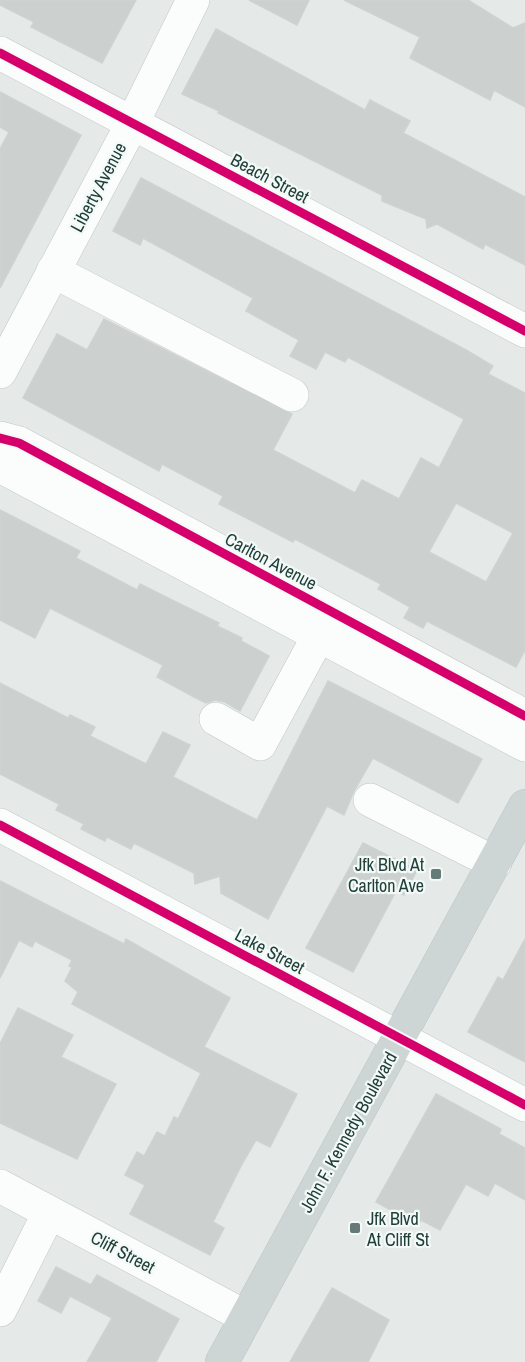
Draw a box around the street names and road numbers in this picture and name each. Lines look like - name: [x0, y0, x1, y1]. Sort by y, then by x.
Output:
- street label: Liberty Avenue: [64, 138, 132, 236]
- street label: Beach Street: [226, 147, 314, 209]
- street label: Carlton Avenue: [221, 526, 321, 596]
- street label: Lake Street: [231, 922, 309, 980]
- street label: John F. Kennedy Boulevard: [293, 1047, 403, 1217]
- street label: Cliff Street: [86, 1225, 160, 1279]

